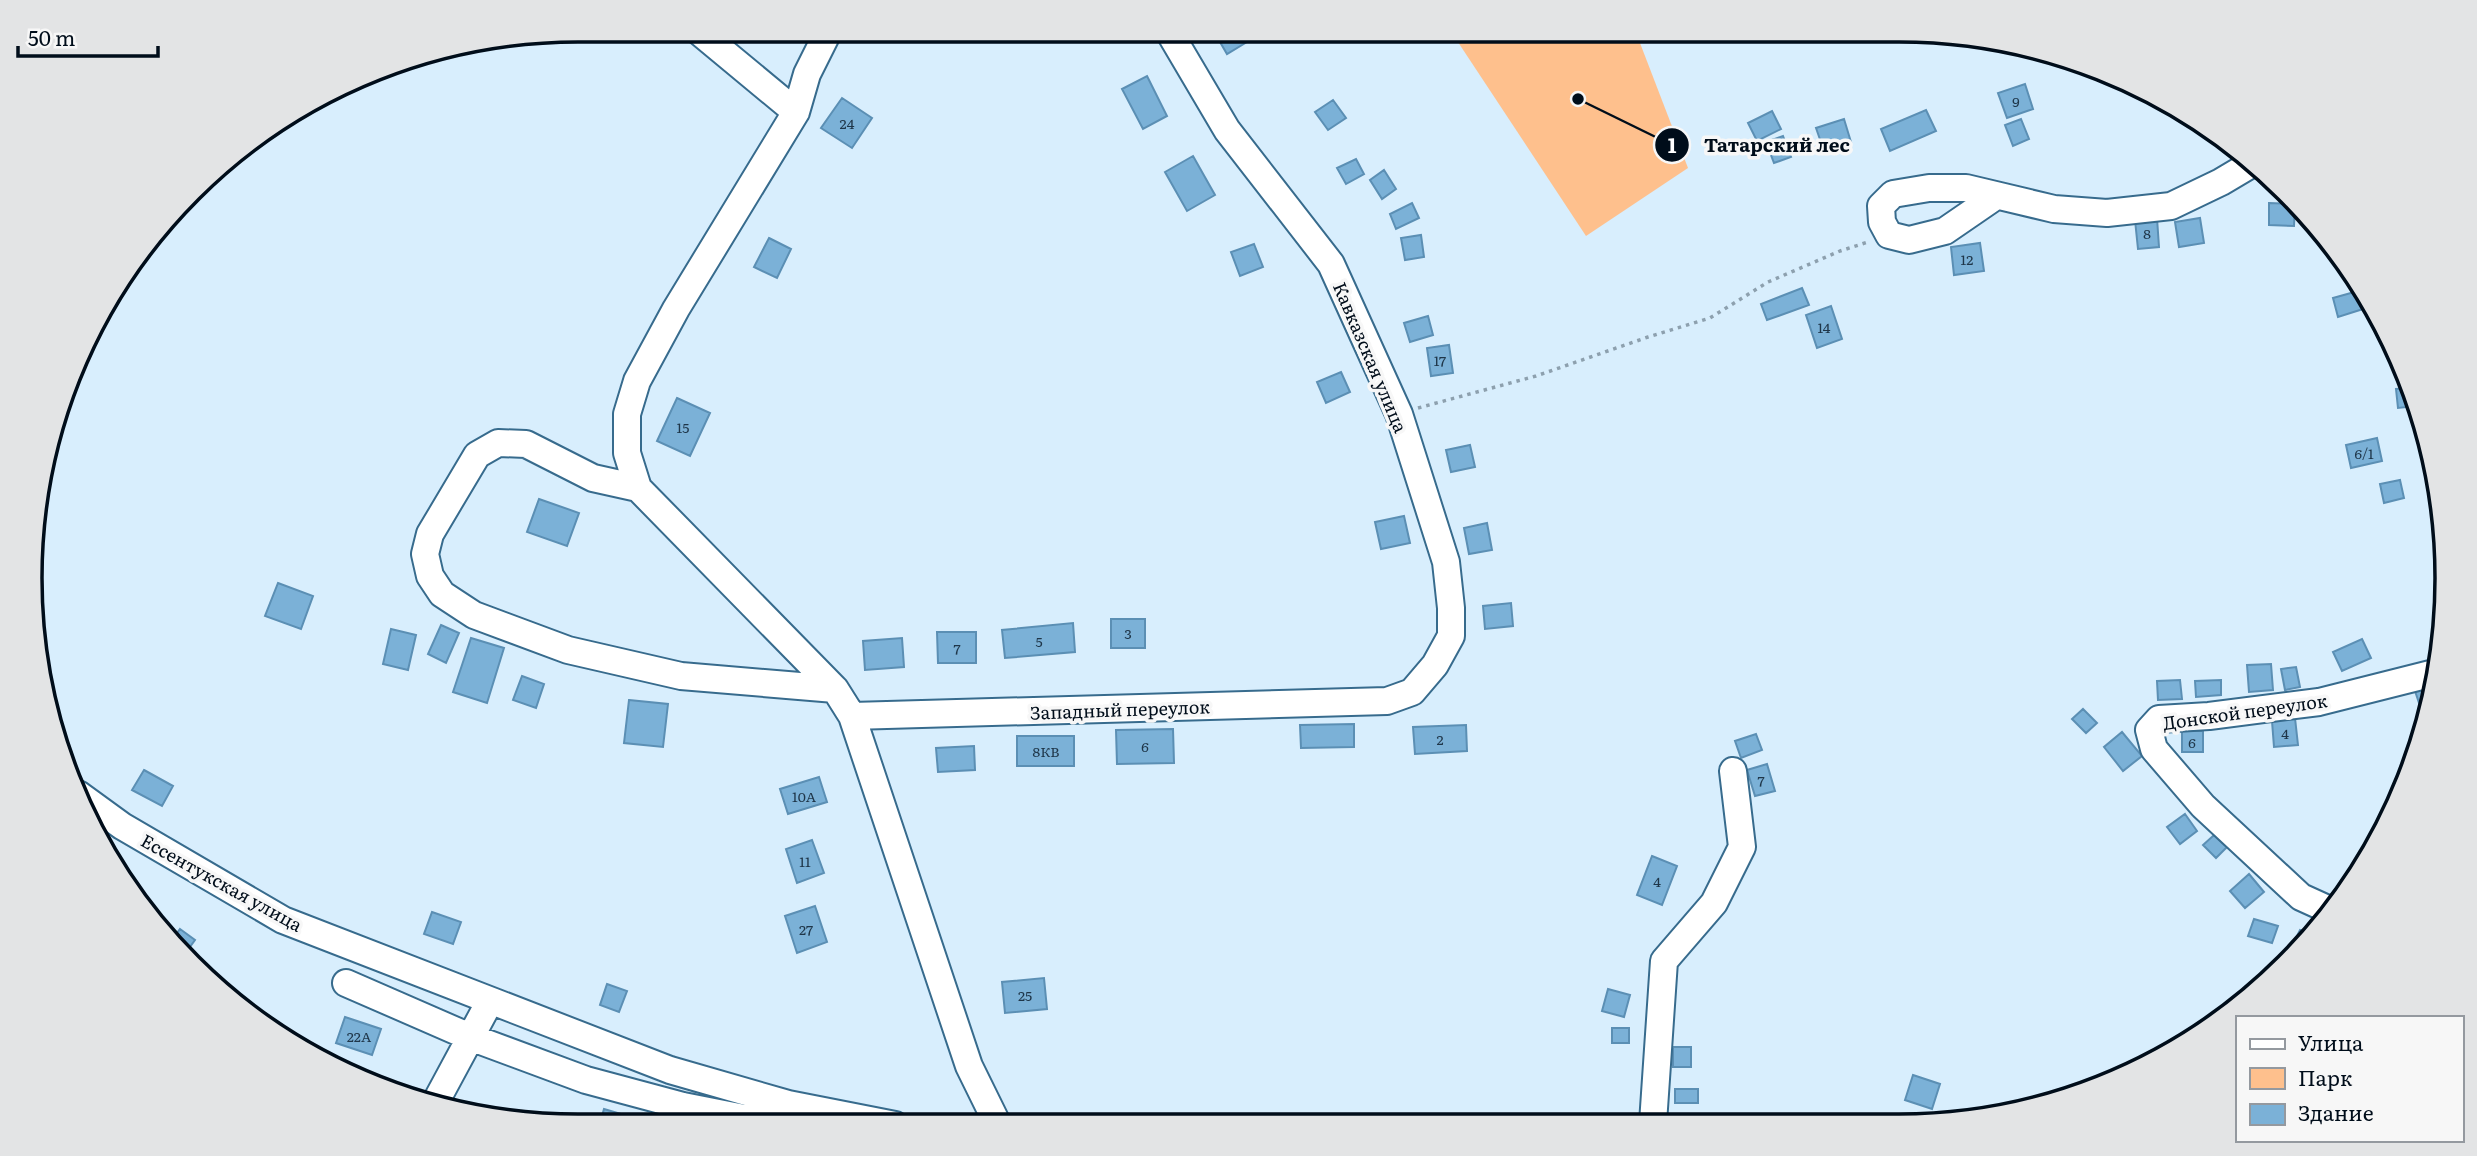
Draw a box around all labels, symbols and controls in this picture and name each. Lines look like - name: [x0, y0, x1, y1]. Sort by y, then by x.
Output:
- scale bar: [18, 14, 158, 58]
- text: 50 m: [28, 21, 75, 52]
- house number: 9: [2012, 91, 2020, 111]
- house number: 24: [840, 113, 855, 133]
- callout: Татарский лес: [1655, 125, 1863, 165]
- text: 1: [1668, 128, 1677, 159]
- text: Татарский лес: [1704, 130, 1850, 158]
- house number: 8: [2143, 223, 2151, 243]
- house number: 12: [1961, 249, 1973, 269]
- street label: Кавказская улица: [1327, 277, 1415, 437]
- house number: 14: [1818, 317, 1831, 337]
- house number: 17: [1434, 350, 1446, 370]
- house number: 15: [677, 417, 689, 437]
- house number: 6/1: [2354, 443, 2374, 463]
- house number: 3: [1124, 623, 1132, 643]
- house number: 5: [1035, 631, 1043, 651]
- house number: 7: [953, 638, 961, 658]
- street label: Донской переулок: [2161, 686, 2329, 736]
- street label: Западный переулок: [1030, 692, 1211, 726]
- house number: 4: [2281, 723, 2289, 743]
- house number: 2: [1436, 729, 1444, 749]
- house number: 6: [2188, 732, 2196, 752]
- house number: 6: [1141, 736, 1149, 756]
- house number: 8КВ: [1032, 741, 1060, 761]
- house number: 7: [1757, 770, 1765, 790]
- house number: 10А: [792, 786, 817, 806]
- street label: Ессентукская улица: [136, 826, 308, 938]
- house number: 11: [799, 851, 811, 871]
- house number: 4: [1653, 871, 1661, 891]
- house number: 27: [799, 919, 813, 939]
- house number: 25: [1018, 985, 1032, 1005]
- legend: [2236, 1016, 2463, 1142]
- house number: 22А: [347, 1026, 372, 1046]
- text: Улица: [2298, 1026, 2364, 1057]
- text: Парк: [2298, 1061, 2353, 1092]
- text: Здание: [2298, 1096, 2374, 1127]

